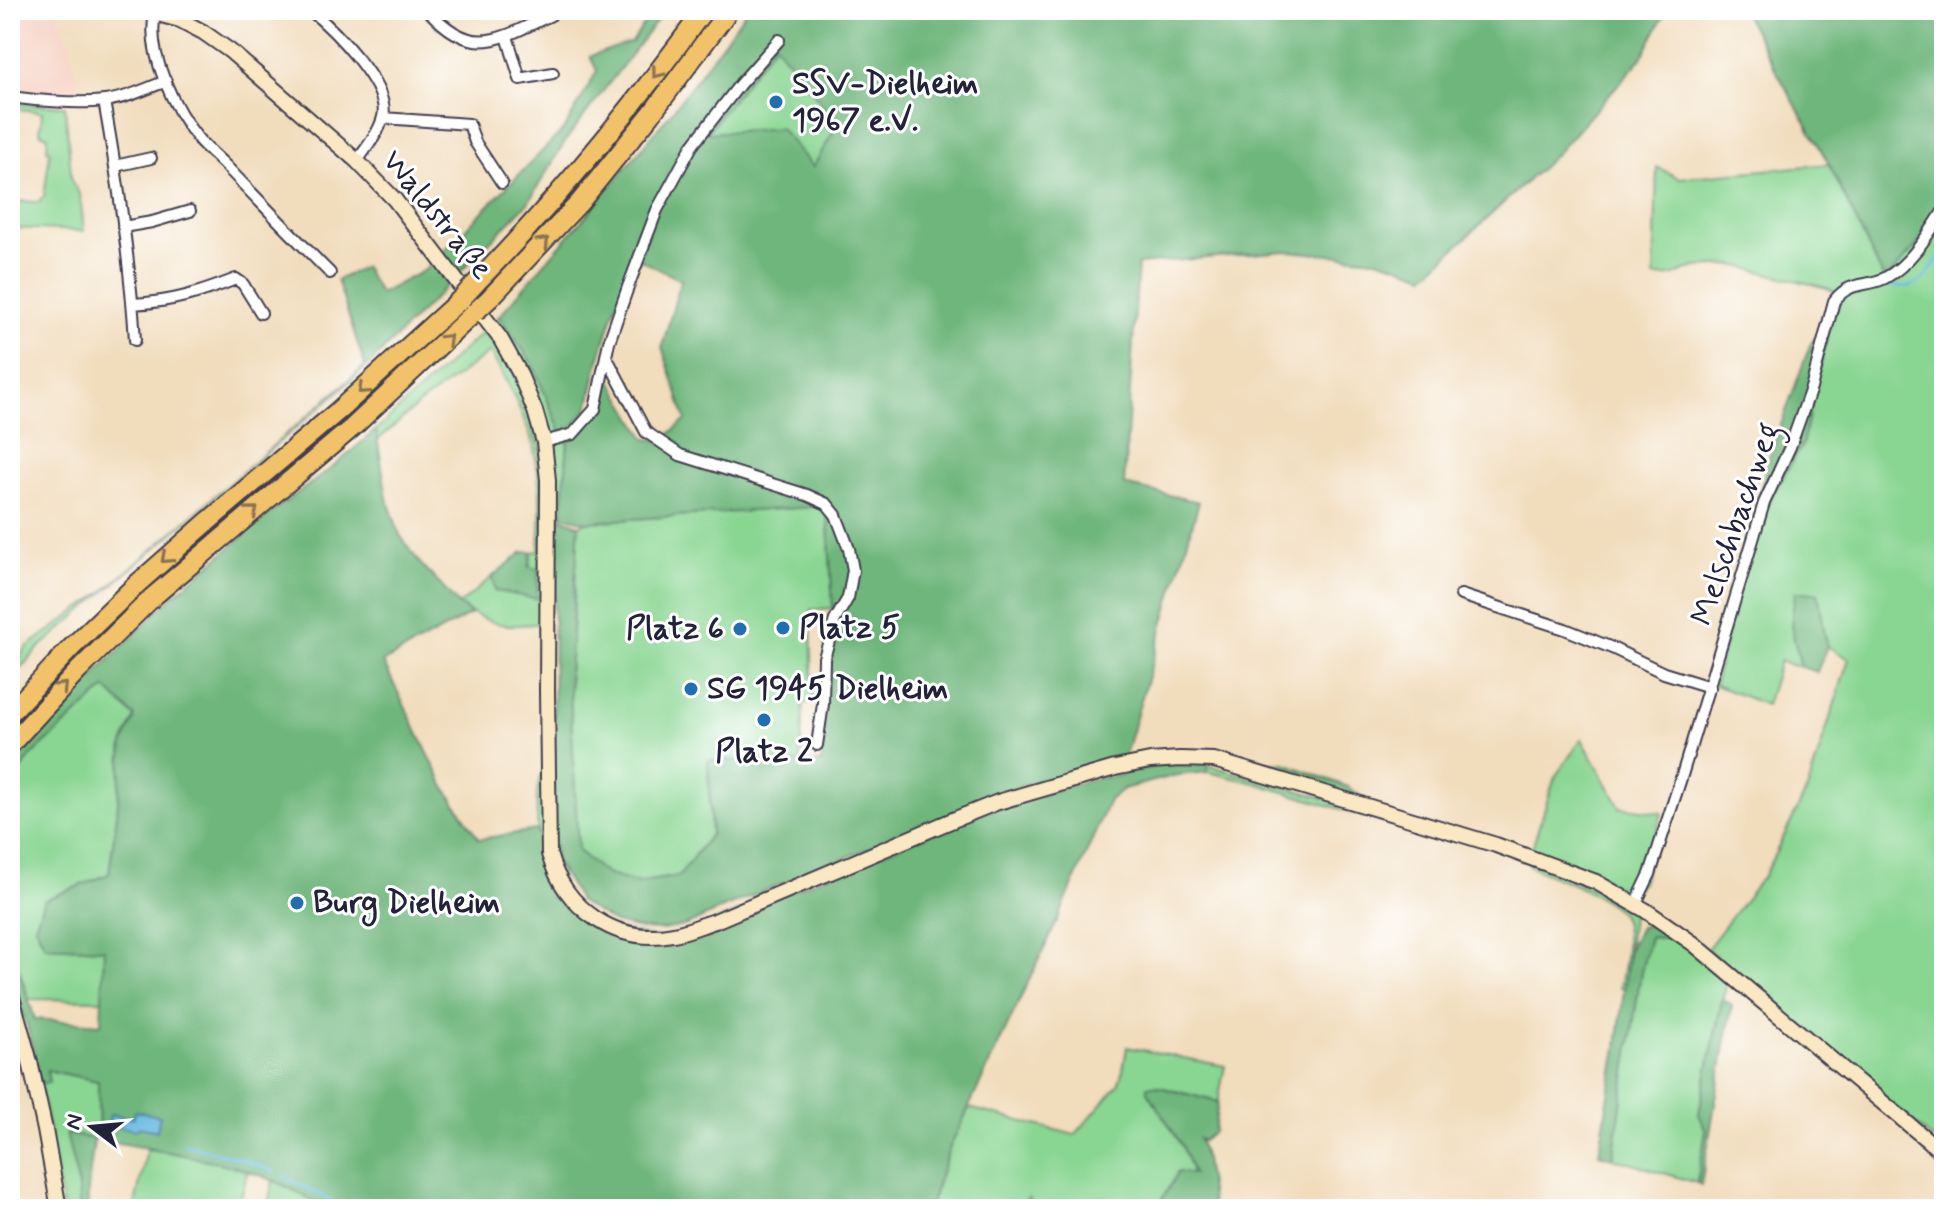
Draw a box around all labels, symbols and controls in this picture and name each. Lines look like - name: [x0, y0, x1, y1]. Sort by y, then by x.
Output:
- place label: SSV-Dielheim 1967 e.V.: [792, 63, 978, 142]
- one-way arrow: [653, 64, 667, 79]
- marker: SSV-Dielheim 1967 e.V.: [767, 93, 785, 111]
- street label: Waldstraße: [372, 141, 502, 289]
- one-way arrow: [534, 237, 549, 251]
- one-way arrow: [438, 334, 453, 348]
- one-way arrow: [358, 379, 373, 393]
- street label: Melschbachweg: [1682, 417, 1793, 632]
- one-way arrow: [244, 506, 258, 521]
- one-way arrow: [161, 549, 176, 563]
- place label: Platz 5: [799, 607, 900, 649]
- place label: Platz 6: [626, 608, 724, 650]
- marker: Platz 5: [774, 619, 792, 637]
- marker: Platz 6: [731, 620, 749, 638]
- place label: SG 1945 Dielheim: [707, 668, 948, 710]
- marker: SG 1945 Dielheim: [682, 680, 700, 698]
- one-way arrow: [53, 682, 67, 697]
- marker: Platz 2: [755, 711, 773, 729]
- place label: Platz 2: [715, 731, 813, 773]
- place label: Burg Dielheim: [313, 882, 500, 927]
- marker: Burg Dielheim: [288, 894, 306, 912]
- north arrow: [52, 1087, 132, 1167]
- text: N: [59, 1111, 90, 1133]

